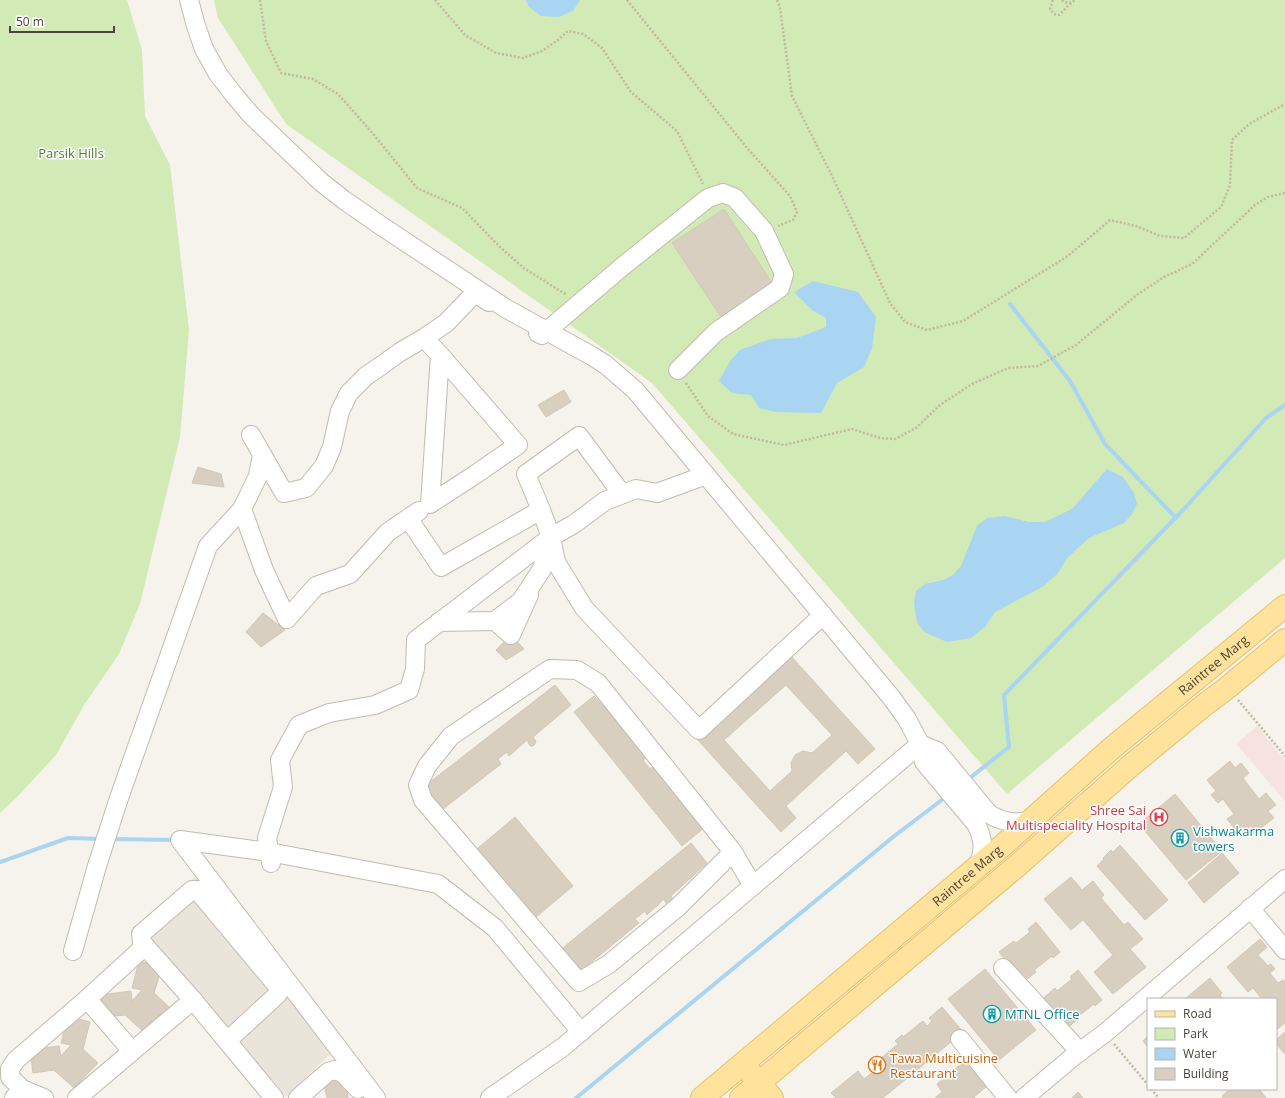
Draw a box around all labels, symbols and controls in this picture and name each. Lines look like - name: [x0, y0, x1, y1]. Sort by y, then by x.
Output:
- scale bar: [10, 8, 114, 34]
- text: 50 m: [16, 13, 44, 30]
- park label: Parsik Hills: [38, 144, 104, 162]
- street label: Raintree Marg: [1174, 631, 1252, 699]
- place label: Shree Sai Multispeciality Hospital: [1006, 801, 1146, 834]
- hospital icon: Shree Sai Multispeciality Hospital: [1149, 807, 1169, 827]
- place label: Vishwakarma towers: [1193, 822, 1274, 855]
- building icon: Vishwakarma towers: [1170, 828, 1190, 848]
- street label: Raintree Marg: [928, 841, 1006, 910]
- legend: [1147, 998, 1277, 1090]
- building icon: MTNL Office: [982, 1004, 1002, 1024]
- place label: MTNL Office: [1005, 1005, 1079, 1023]
- text: Road: [1183, 1005, 1212, 1022]
- text: Park: [1183, 1025, 1209, 1042]
- text: Water: [1183, 1045, 1217, 1062]
- place label: Tawa Multicuisine Restaurant: [890, 1049, 998, 1082]
- restaurant icon: Tawa Multicuisine Restaurant: [867, 1055, 887, 1075]
- text: Building: [1183, 1065, 1229, 1082]

